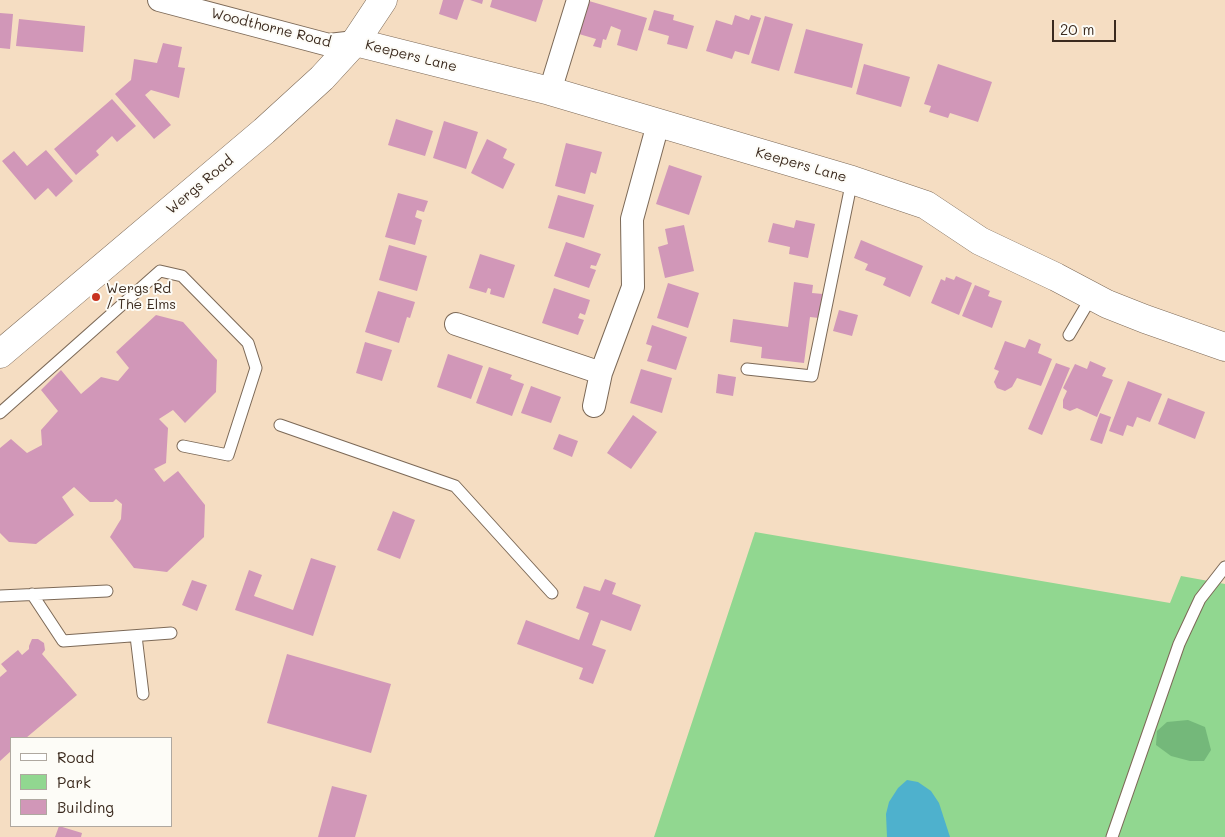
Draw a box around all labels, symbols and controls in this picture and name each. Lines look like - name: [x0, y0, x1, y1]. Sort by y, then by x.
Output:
- street label: Woodthorne Road: [209, 5, 333, 51]
- scale bar: [1055, 10, 1119, 42]
- text: 20 m: [1060, 19, 1094, 39]
- street label: Keepers Lane: [363, 36, 459, 76]
- street label: Keepers Lane: [754, 144, 848, 186]
- street label: Wergs Road: [163, 152, 237, 218]
- place label: Wergs Rd / The Elms: [106, 281, 176, 314]
- marker: Wergs Rd / The Elms: [90, 291, 102, 303]
- legend: [10, 737, 172, 827]
- text: Road: [57, 747, 94, 767]
- text: Park: [57, 772, 91, 792]
- text: Building: [57, 797, 114, 817]

